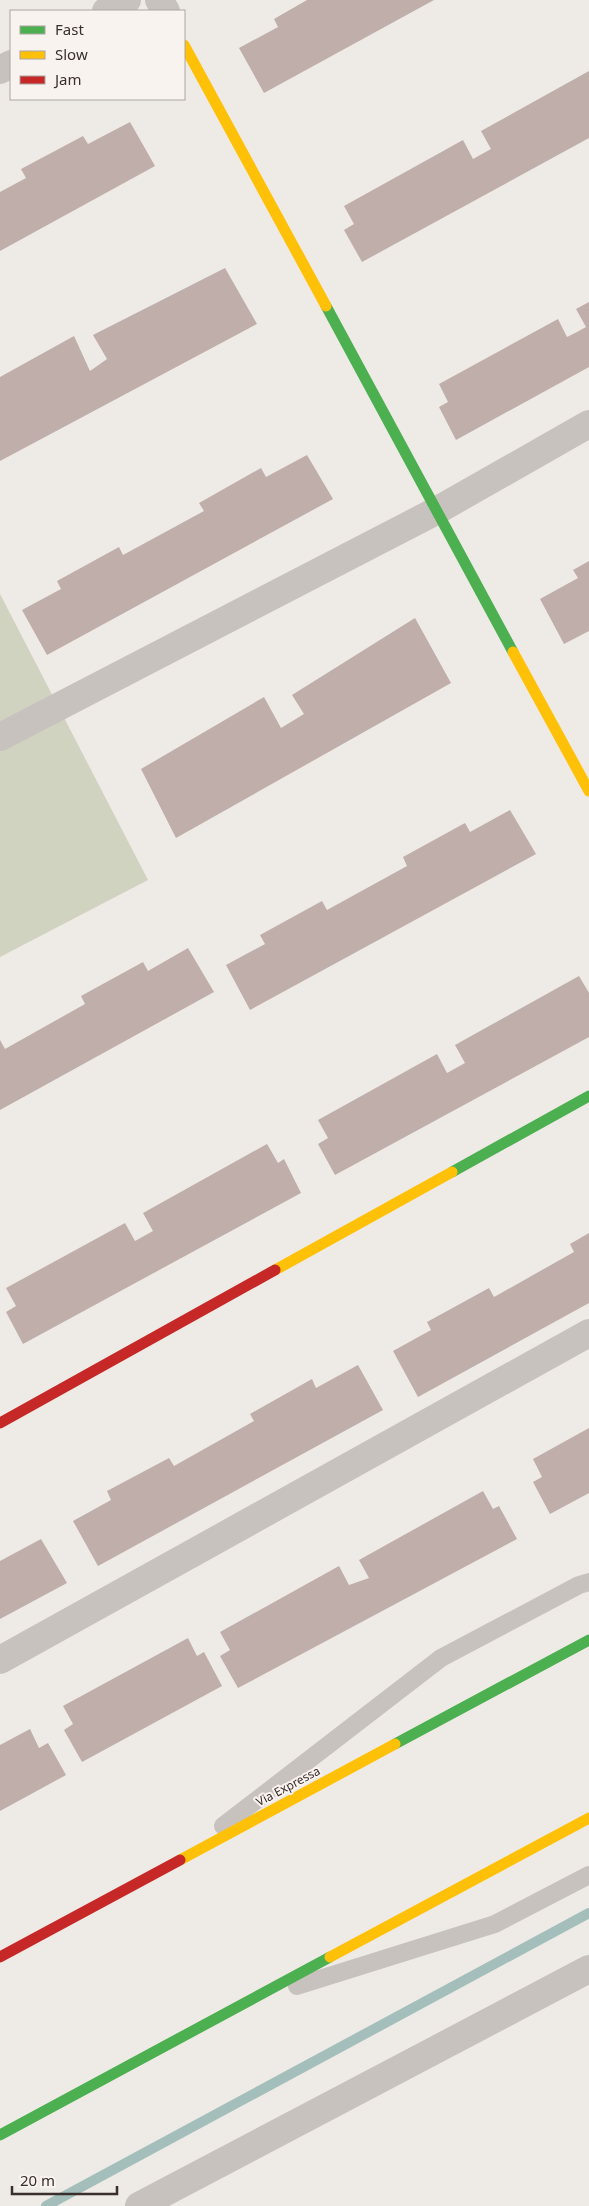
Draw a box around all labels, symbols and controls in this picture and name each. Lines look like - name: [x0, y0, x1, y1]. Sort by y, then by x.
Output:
- legend: [10, 10, 185, 100]
- text: Fast: [55, 19, 84, 39]
- text: Slow: [55, 44, 88, 64]
- text: Jam: [53, 69, 82, 89]
- street label: Via Expressa: [253, 1762, 323, 1810]
- scale bar: [12, 2164, 118, 2196]
- text: 20 m: [20, 2170, 55, 2190]

